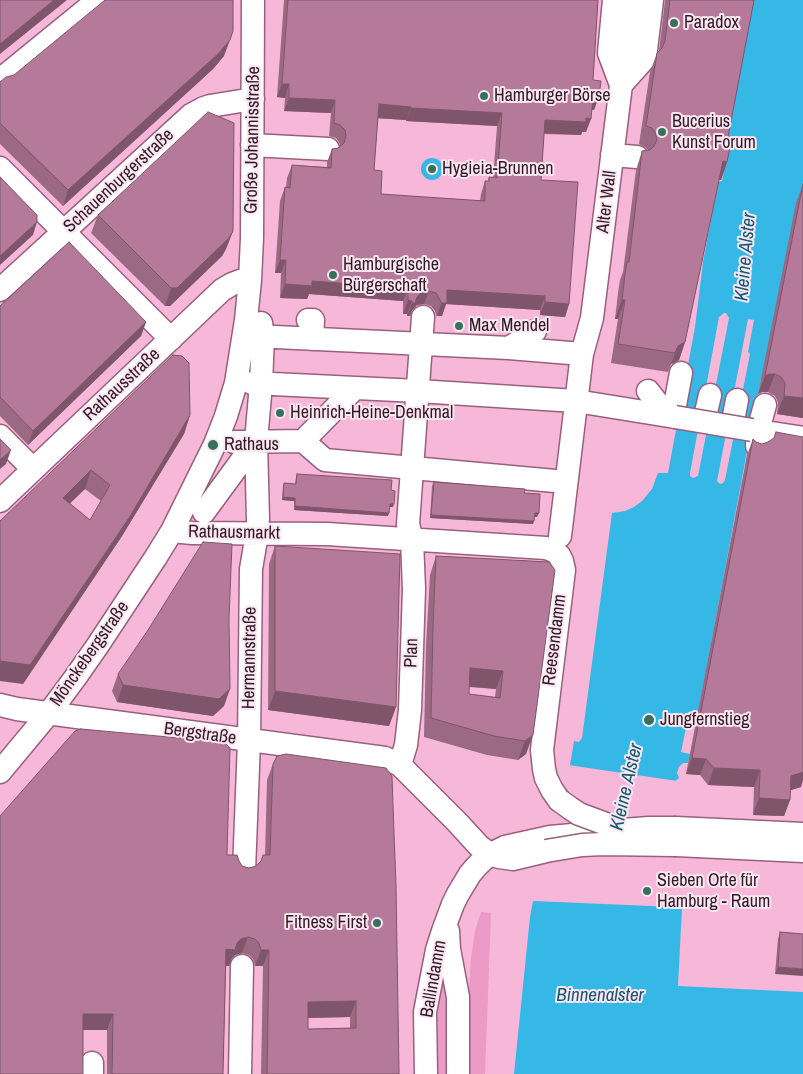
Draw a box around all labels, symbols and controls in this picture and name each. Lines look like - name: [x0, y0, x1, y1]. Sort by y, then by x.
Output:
- place label: Paradox: [684, 12, 739, 34]
- marker: Paradox: [668, 17, 680, 29]
- street label: Große Johannisstraße: [241, 66, 265, 214]
- place label: Hamburger Börse: [494, 85, 610, 107]
- marker: Hamburger Börse: [478, 90, 490, 102]
- place label: Bucerius Kunst Forum: [672, 111, 756, 154]
- street label: Schauenburgerstraße: [59, 124, 179, 238]
- marker: Bucerius Kunst Forum: [656, 126, 668, 138]
- place label: Hygieia-Brunnen: [442, 158, 554, 180]
- marker: Hygieia-Brunnen: [426, 163, 438, 175]
- street label: Alter Wall: [592, 170, 622, 234]
- water label: Kleine Alster: [731, 212, 761, 302]
- place label: Hamburgische Bürgerschaft: [343, 254, 439, 296]
- marker: Hamburgische Bürgerschaft: [327, 269, 339, 281]
- place label: Max Mendel: [469, 315, 549, 337]
- marker: Max Mendel: [453, 320, 465, 332]
- street label: Rathausstraße: [79, 344, 165, 426]
- place label: Heinrich-Heine-Denkmal: [290, 402, 453, 424]
- marker: Heinrich-Heine-Denkmal: [274, 407, 286, 419]
- place label: Rathaus: [224, 434, 279, 456]
- marker: Rathaus: [206, 438, 220, 452]
- street label: Rathausmarkt: [188, 521, 280, 545]
- street label: Reesendamm: [539, 593, 571, 687]
- street label: Mönckebergstraße: [46, 597, 134, 711]
- street label: Hermannstraße: [238, 607, 262, 709]
- street label: Plan: [401, 638, 423, 668]
- place label: Jungfernstieg: [660, 709, 749, 731]
- marker: Jungfernstieg: [642, 713, 656, 727]
- street label: Bergstraße: [162, 718, 238, 750]
- water label: Kleine Alster: [606, 741, 648, 833]
- place label: Sieben Orte für Hamburg - Raum: [657, 870, 770, 912]
- marker: Sieben Orte für Hamburg - Raum: [641, 885, 653, 897]
- place label: Fitness First: [285, 912, 367, 934]
- marker: Fitness First: [371, 917, 383, 929]
- street label: Ballindamm: [417, 939, 451, 1019]
- water label: Binnenalster: [556, 985, 644, 1007]

